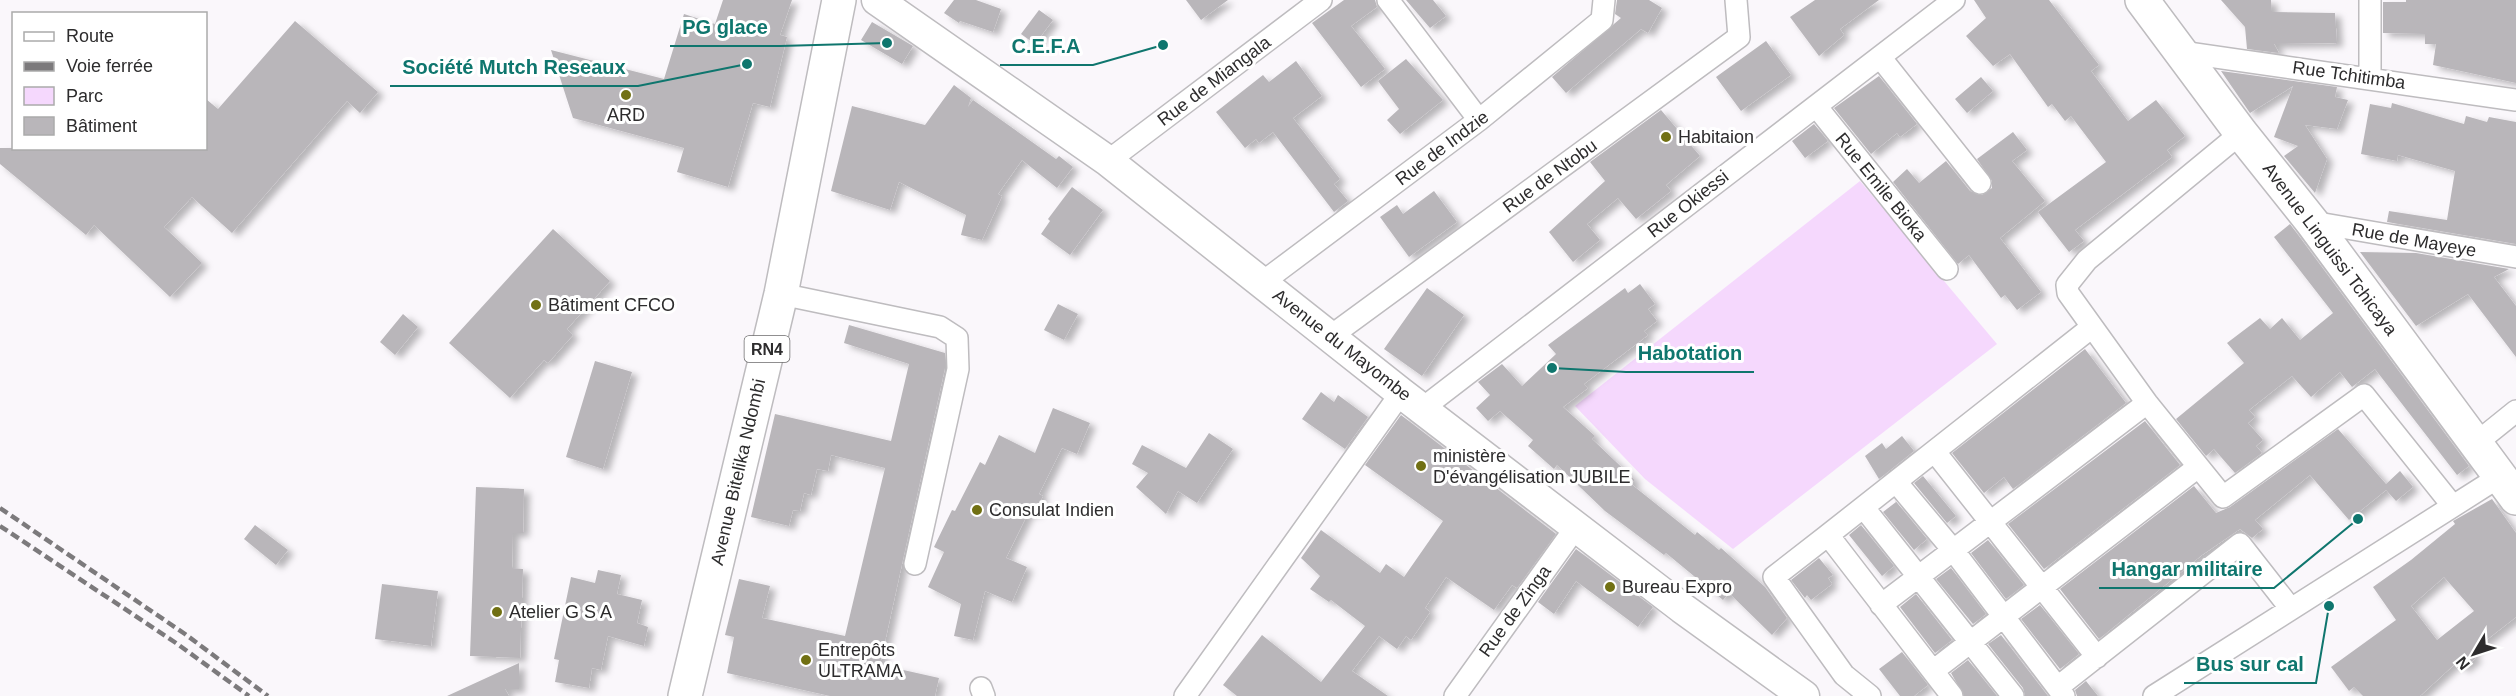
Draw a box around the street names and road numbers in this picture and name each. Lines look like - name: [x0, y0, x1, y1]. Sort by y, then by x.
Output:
- street label: Rue de Miangala: [1154, 31, 1275, 130]
- street label: Rue Tchitimba: [2291, 57, 2408, 93]
- street label: Rue de Indzie: [1392, 107, 1492, 189]
- street label: Rue Emile Bioka: [1831, 129, 1931, 246]
- street label: Rue de Ntobu: [1499, 135, 1601, 217]
- street label: Avenue Linguissi Tchicaya: [2259, 159, 2402, 340]
- street label: Rue Okiessi: [1644, 166, 1732, 242]
- street label: Rue de Mayeye: [2350, 219, 2478, 261]
- street label: Avenue du Mayombe: [1269, 285, 1415, 405]
- road number: RN4: [744, 336, 789, 362]
- street label: Avenue Bitelika Ndombi: [707, 377, 769, 567]
- street label: Rue de Zinga: [1475, 561, 1555, 661]

